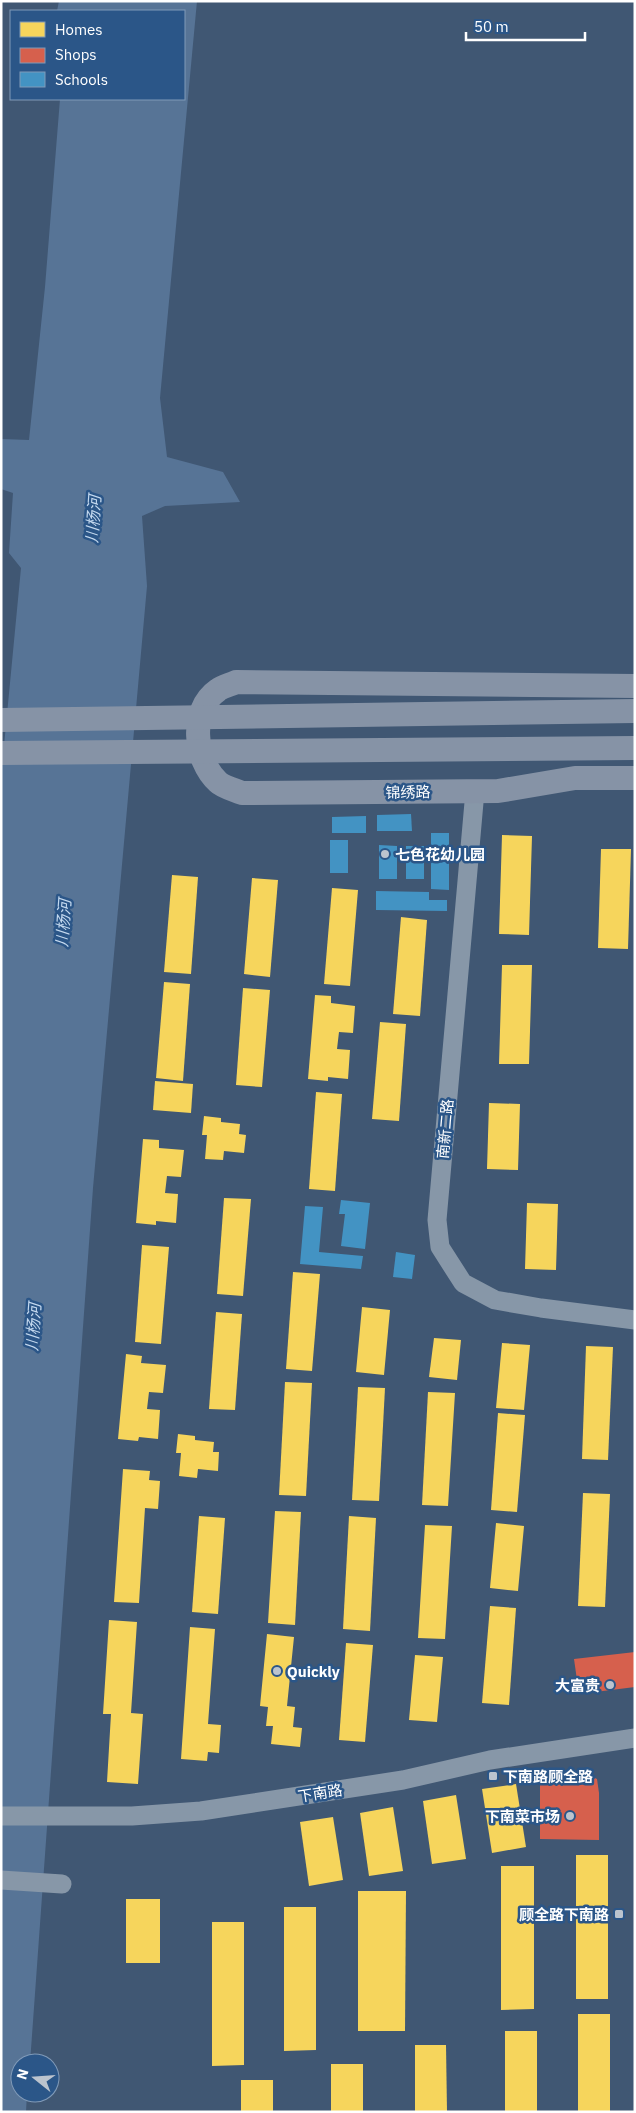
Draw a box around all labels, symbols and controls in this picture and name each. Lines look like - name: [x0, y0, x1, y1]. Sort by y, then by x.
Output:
- legend: [10, 10, 185, 100]
- scale bar: [466, 10, 585, 42]
- text: 50 m: [474, 17, 509, 36]
- text: Homes: [55, 20, 103, 39]
- text: Shops: [55, 45, 97, 64]
- text: Schools: [55, 70, 108, 89]
- water label: 川杨河: [81, 491, 105, 544]
- street label: 锦绣路: [385, 782, 431, 802]
- place label: 七色花幼儿园: [395, 845, 485, 864]
- marker: 七色花幼儿园: [379, 848, 391, 860]
- water label: 川杨河: [51, 895, 75, 948]
- street label: 南新二路: [433, 1098, 457, 1160]
- water label: 川杨河: [21, 1299, 45, 1352]
- place label: Quickly: [287, 1662, 340, 1681]
- marker: Quickly: [271, 1665, 283, 1677]
- place label: 大富贵: [555, 1676, 600, 1695]
- marker: 大富贵: [604, 1679, 616, 1691]
- place label: 下南路顾全路: [503, 1767, 593, 1786]
- marker: 下南路顾全路: [487, 1770, 499, 1782]
- street label: 下南路: [296, 1780, 344, 1806]
- place label: 下南菜市场: [485, 1807, 560, 1826]
- marker: 下南菜市场: [564, 1810, 576, 1822]
- place label: 顾全路下南路: [519, 1905, 609, 1924]
- marker: 顾全路下南路: [613, 1908, 625, 1920]
- north arrow: [10, 2053, 60, 2103]
- text: N: [12, 2067, 33, 2082]

